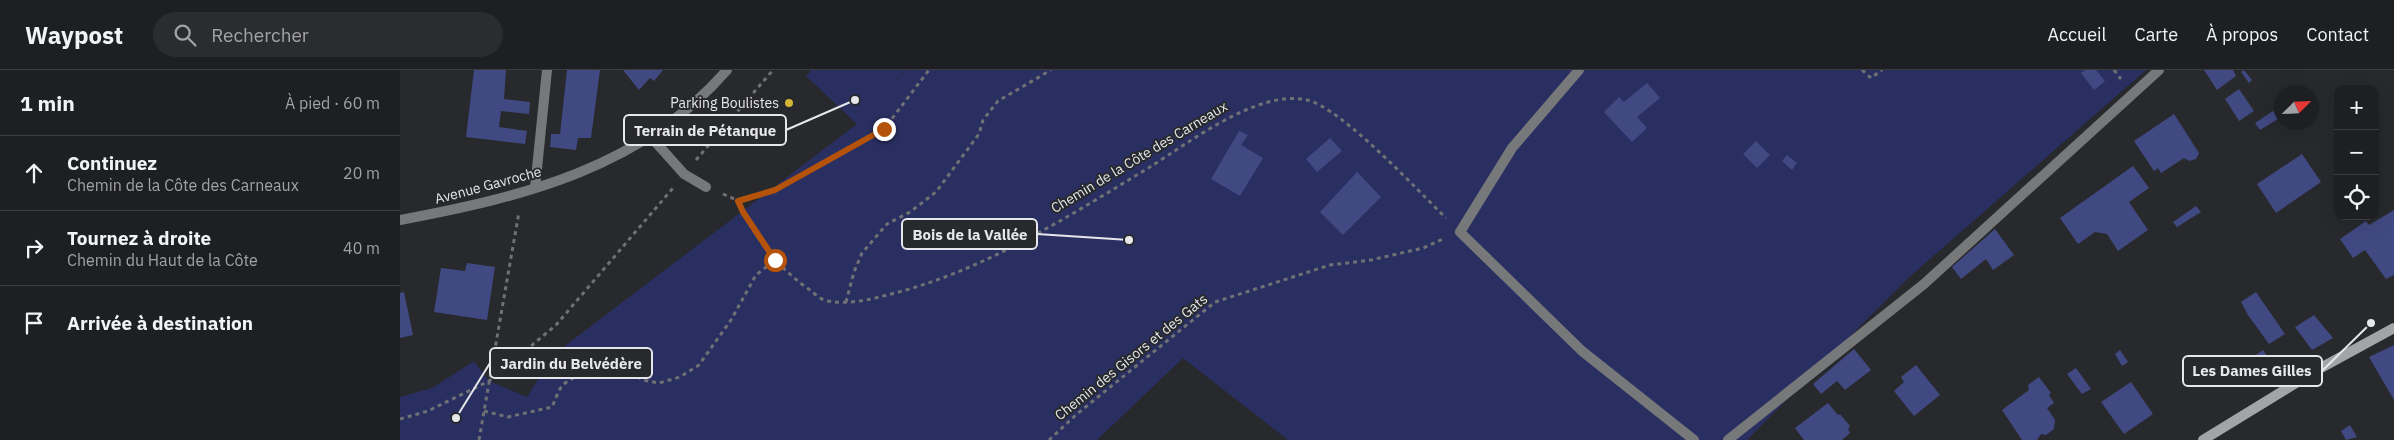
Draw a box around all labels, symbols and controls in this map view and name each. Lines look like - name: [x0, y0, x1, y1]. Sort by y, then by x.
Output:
- search box: [153, 12, 503, 57]
- text: Waypost: [25, 19, 123, 51]
- icon: search: [171, 21, 199, 49]
- text: Rechercher: [211, 23, 309, 47]
- text: Accueil: [2047, 23, 2106, 46]
- text: Carte: [2134, 23, 2178, 46]
- text: À propos: [2206, 23, 2278, 46]
- text: Contact: [2306, 23, 2369, 46]
- north arrow: [2274, 85, 2319, 130]
- map controls: [2334, 85, 2379, 220]
- button: +: [2334, 85, 2379, 130]
- text: 1 min: [20, 89, 75, 117]
- text: À pied · 60 m: [285, 93, 380, 113]
- place label: Parking Boulistes: [670, 94, 779, 112]
- marker: Parking Boulistes: [783, 97, 795, 109]
- street label: Chemin de la Côte des Carneaux: [1047, 97, 1231, 217]
- callout: Terrain de Pétanque: [624, 115, 786, 145]
- route end: [873, 118, 896, 141]
- text: Terrain de Pétanque: [634, 121, 776, 140]
- button: −: [2334, 130, 2379, 175]
- text: Continuez: [67, 151, 157, 175]
- icon: ahead: [20, 159, 48, 187]
- street label: Avenue Gavroche: [433, 162, 544, 208]
- text: 20 m: [343, 163, 380, 183]
- text: Chemin de la Côte des Carneaux: [67, 175, 299, 195]
- button: locate: [2334, 175, 2379, 220]
- callout: Bois de la Vallée: [902, 219, 1037, 249]
- text: Bois de la Vallée: [912, 225, 1028, 244]
- text: Tournez à droite: [67, 226, 211, 250]
- icon: right: [20, 234, 48, 262]
- text: 40 m: [343, 238, 380, 258]
- route start: [764, 249, 787, 272]
- text: Chemin du Haut de la Côte: [67, 250, 258, 270]
- street label: Chemin des Gisors et des Gats: [1051, 290, 1211, 424]
- icon: arrive: [20, 309, 48, 337]
- text: Arrivée à destination: [67, 311, 253, 335]
- callout: Jardin du Belvédère: [490, 348, 652, 378]
- text: Jardin du Belvédère: [500, 354, 642, 373]
- callout: Les Dames Gilles: [2183, 356, 2322, 386]
- text: Les Dames Gilles: [2192, 361, 2312, 380]

